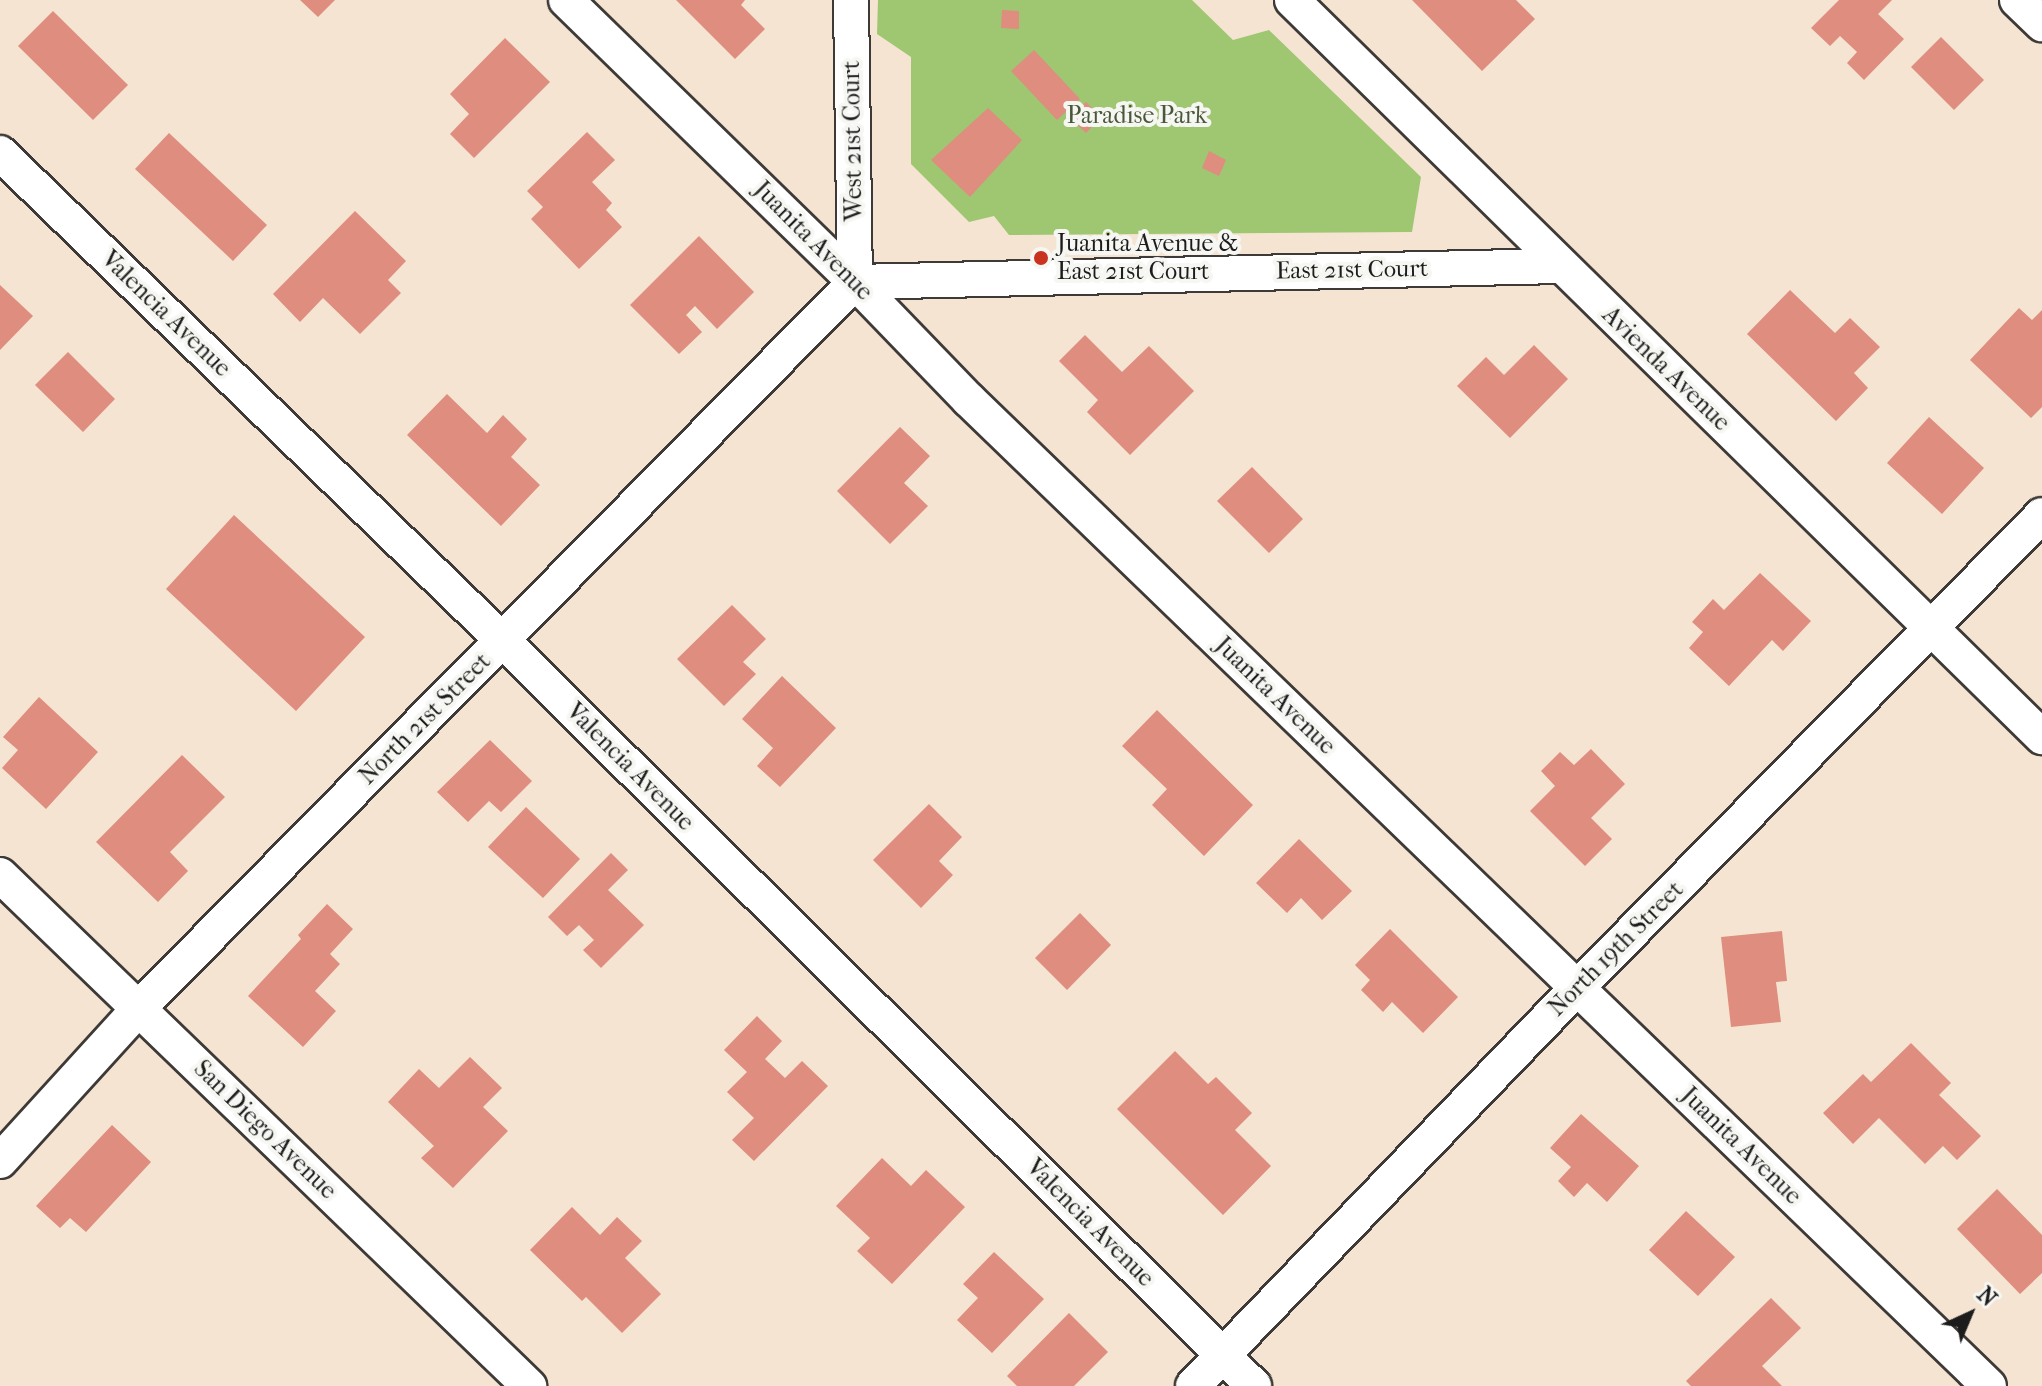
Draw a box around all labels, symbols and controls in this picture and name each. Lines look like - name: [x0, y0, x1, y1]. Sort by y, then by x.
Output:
- street label: West 21st Court: [837, 61, 869, 221]
- park label: Paradise Park: [1067, 102, 1207, 130]
- street label: Juanita Avenue: [748, 176, 878, 306]
- place label: Juanita Avenue & East 21st Court: [1057, 230, 1238, 286]
- street label: Valencia Avenue: [95, 245, 237, 383]
- marker: Juanita Avenue & East 21st Court: [1032, 249, 1050, 267]
- street label: East 21st Court: [1276, 254, 1428, 286]
- street label: Avienda Avenue: [1596, 301, 1736, 437]
- street label: Juanita Avenue: [1209, 631, 1341, 761]
- street label: North 21st Street: [353, 647, 497, 791]
- street label: Valencia Avenue: [560, 697, 700, 837]
- street label: North 19th Street: [1543, 876, 1689, 1022]
- street label: San Diego Avenue: [188, 1055, 342, 1205]
- street label: Juanita Avenue: [1675, 1081, 1807, 1211]
- street label: Valencia Avenue: [1020, 1153, 1160, 1293]
- north arrow: [1930, 1274, 2010, 1354]
- text: N: [1972, 1282, 2002, 1312]

